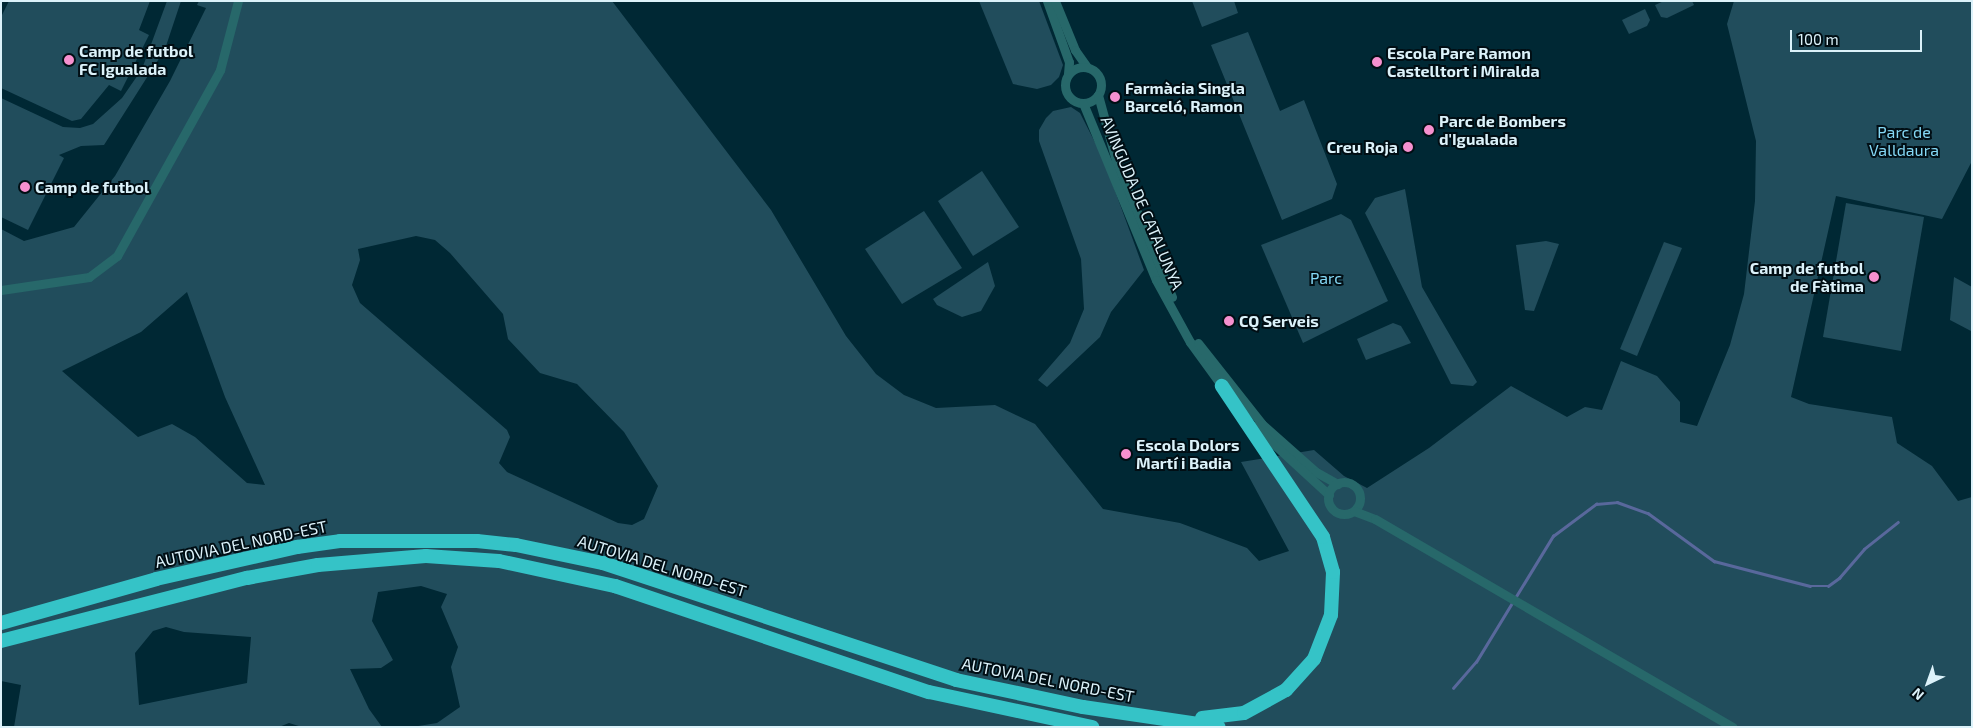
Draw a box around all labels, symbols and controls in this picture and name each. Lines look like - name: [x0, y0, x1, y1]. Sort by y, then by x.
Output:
- scale bar: [1793, 20, 1926, 52]
- text: 100 m: [1798, 30, 1839, 48]
- place label: Camp de futbol FC Igualada: [79, 41, 193, 79]
- place label: Escola Pare Ramon Castelltort i Miralda: [1387, 43, 1539, 81]
- marker: Camp de futbol FC Igualada: [63, 54, 75, 66]
- marker: Escola Pare Ramon Castelltort i Miralda: [1371, 56, 1383, 68]
- place label: Farmàcia Singla Barceló, Ramon: [1125, 78, 1245, 116]
- marker: Farmàcia Singla Barceló, Ramon: [1109, 91, 1121, 103]
- place label: Parc de Bombers d'Igualada: [1439, 111, 1566, 149]
- street label: AVINGUDA DE CATALUNYA: [1097, 113, 1187, 293]
- park label: Parc de Valldaura: [1869, 122, 1939, 160]
- marker: Parc de Bombers d'Igualada: [1423, 124, 1435, 136]
- place label: Creu Roja: [1327, 137, 1398, 157]
- marker: Creu Roja: [1402, 141, 1414, 153]
- place label: Camp de futbol: [35, 177, 149, 197]
- marker: Camp de futbol: [19, 181, 31, 193]
- place label: Camp de futbol de Fàtima: [1750, 258, 1864, 296]
- park label: Parc: [1310, 268, 1342, 288]
- marker: Camp de futbol de Fàtima: [1868, 271, 1880, 283]
- place label: CQ Serveis: [1239, 311, 1319, 331]
- marker: CQ Serveis: [1223, 315, 1235, 327]
- place label: Escola Dolors Martí i Badia: [1136, 435, 1239, 473]
- marker: Escola Dolors Martí i Badia: [1120, 448, 1132, 460]
- street label: AUTOVIA DEL NORD-EST: [153, 516, 329, 572]
- street label: AUTOVIA DEL NORD-EST: [575, 531, 749, 601]
- street label: AUTOVIA DEL NORD-EST: [960, 654, 1136, 706]
- north arrow: [1903, 658, 1953, 708]
- text: N: [1908, 685, 1927, 704]

